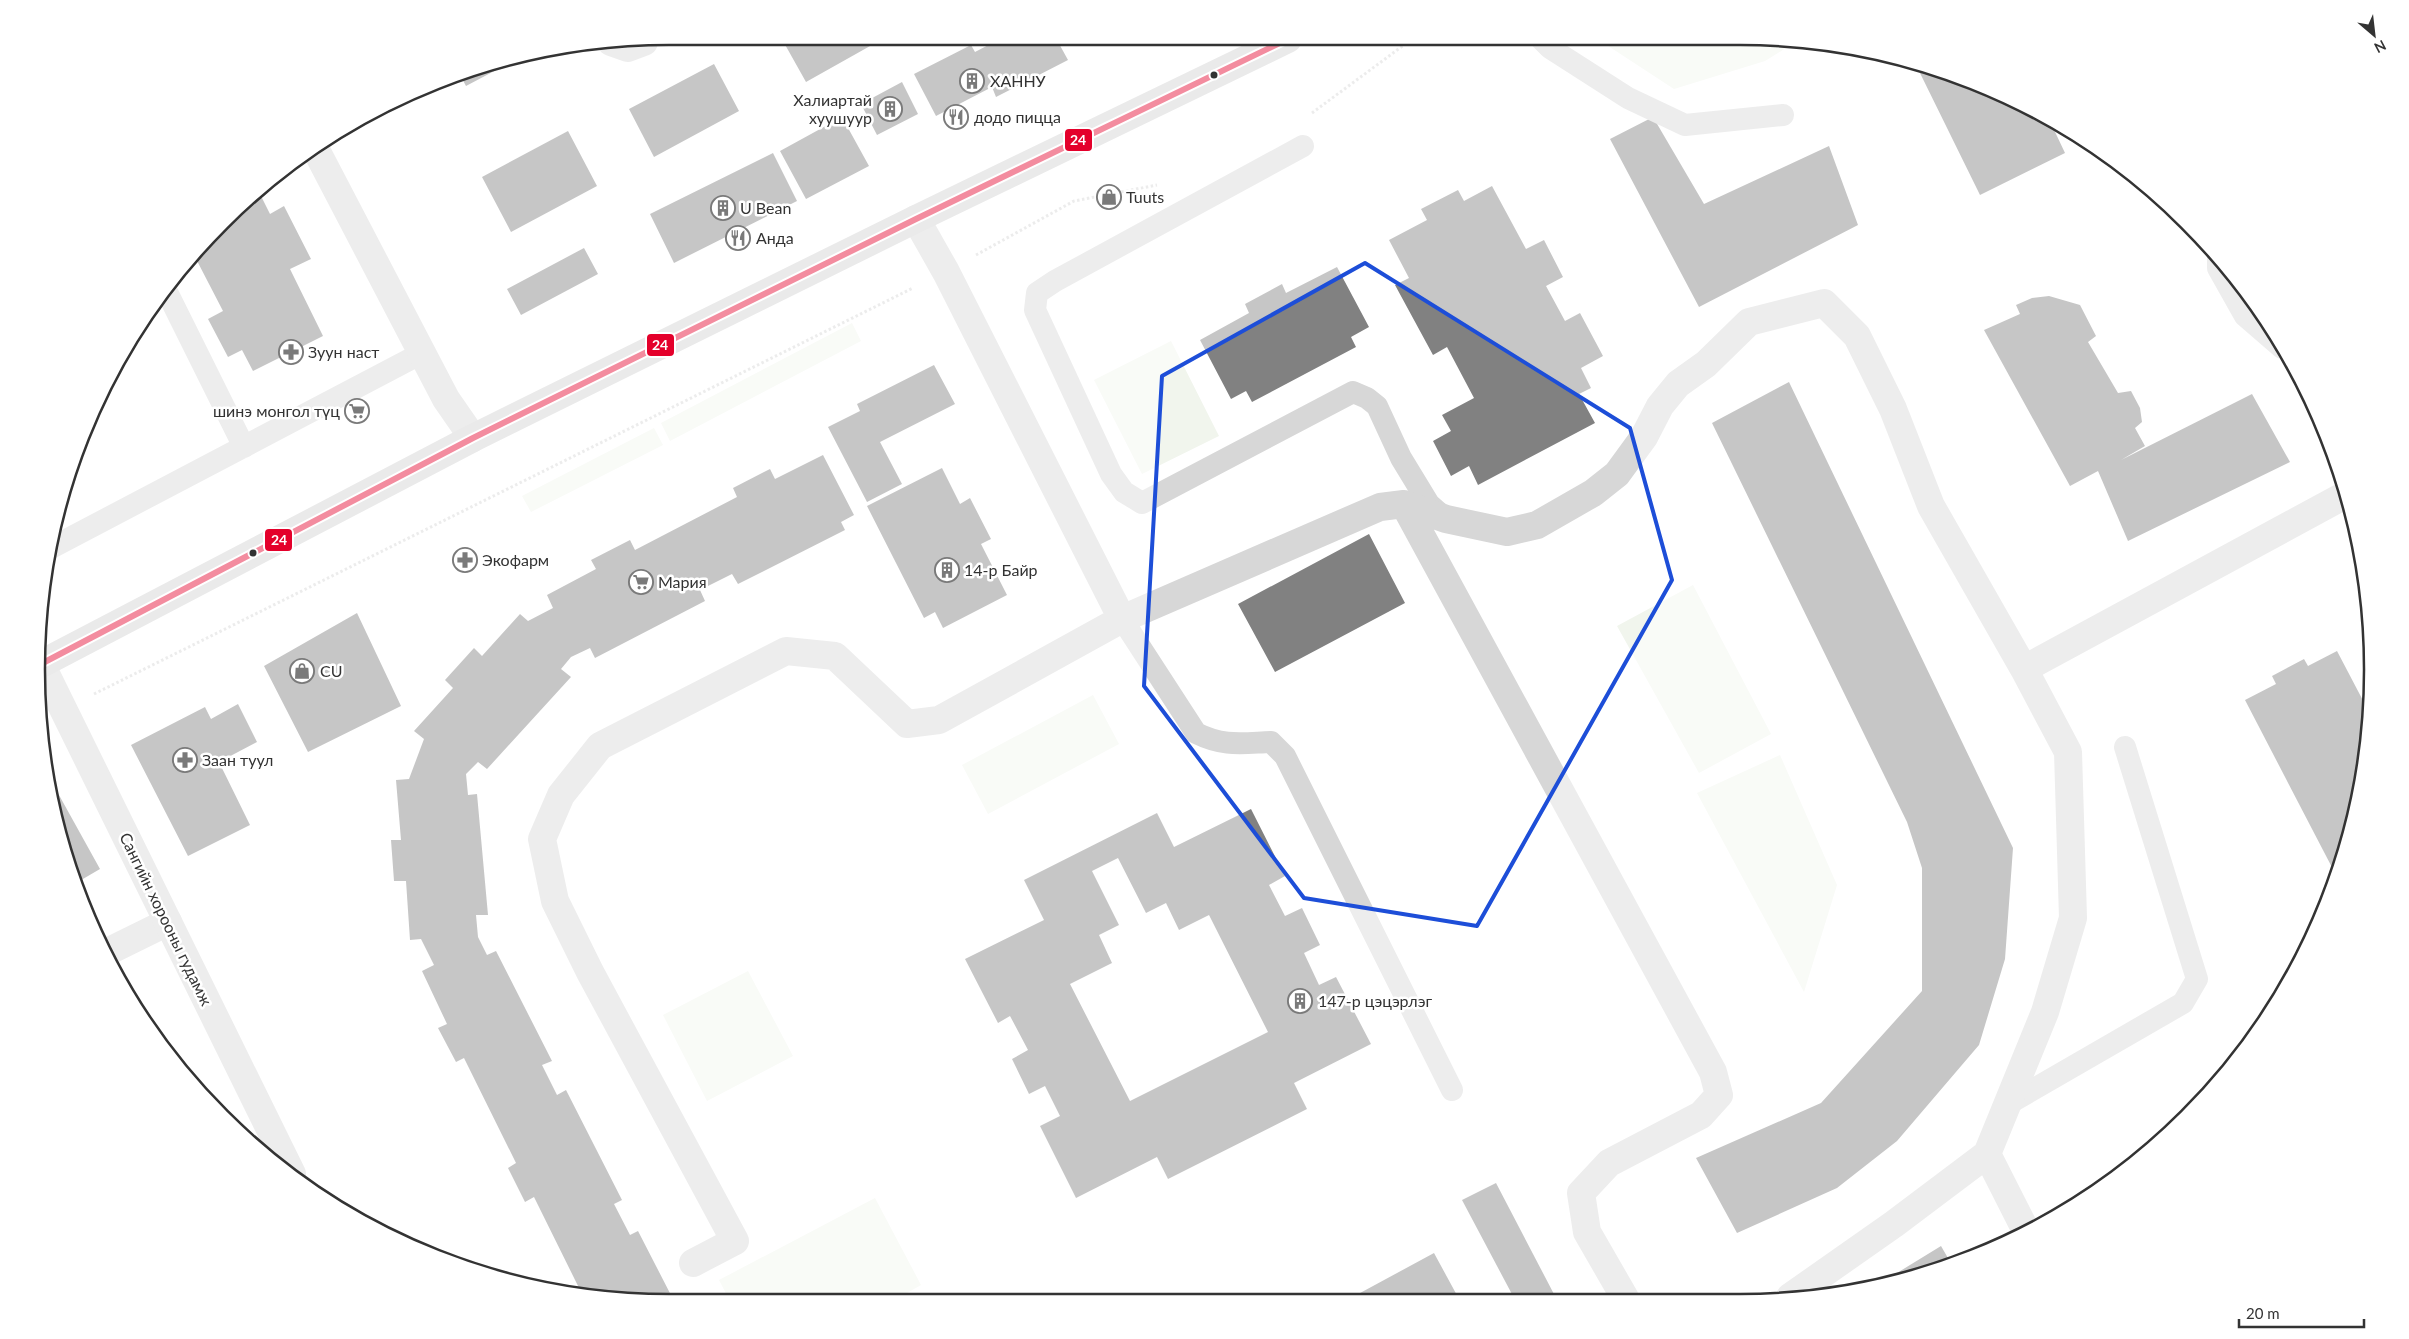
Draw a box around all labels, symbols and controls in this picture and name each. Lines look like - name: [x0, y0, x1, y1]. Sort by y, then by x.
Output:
- north arrow: [2349, 10, 2399, 60]
- text: N: [2372, 37, 2389, 57]
- building icon: ХАННУ: [959, 68, 985, 94]
- unlabelled marker: [1209, 70, 1219, 80]
- place label: ХАННУ: [990, 71, 1047, 90]
- place label: Халиартай хуушуур: [793, 90, 872, 127]
- building icon: Халиартай хуушуур: [877, 96, 903, 122]
- restaurant icon: додо пицца: [943, 104, 969, 130]
- place label: додо пицца: [974, 107, 1061, 126]
- line badge: 24: [1064, 128, 1093, 152]
- text: 24: [1070, 131, 1086, 148]
- shop icon: Tuuts: [1096, 184, 1122, 210]
- place label: Tuuts: [1126, 187, 1164, 206]
- building icon: U Bean: [710, 195, 736, 221]
- place label: U Bean: [740, 198, 791, 217]
- restaurant icon: Анда: [725, 225, 751, 251]
- place label: Анда: [756, 228, 794, 247]
- line badge: 24: [646, 333, 675, 357]
- text: 24: [652, 336, 668, 353]
- pharmacy icon: Зуун наст: [278, 339, 304, 365]
- place label: Зуун наст: [308, 342, 379, 361]
- supermarket icon: шинэ монгол түц: [344, 398, 370, 424]
- place label: шинэ монгол түц: [213, 401, 340, 420]
- line badge: 24: [264, 528, 293, 552]
- text: 24: [271, 531, 287, 548]
- pharmacy icon: Экофарм: [452, 547, 478, 573]
- unlabelled marker: [248, 548, 258, 558]
- place label: Экофарм: [482, 550, 549, 569]
- building icon: 14-р Байр: [934, 557, 960, 583]
- place label: 14-р Байр: [964, 560, 1038, 579]
- supermarket icon: Мария: [628, 569, 654, 595]
- place label: Мария: [658, 572, 707, 591]
- shop icon: CU: [289, 658, 315, 684]
- place label: CU: [320, 661, 342, 680]
- pharmacy icon: Заан туул: [172, 747, 198, 773]
- place label: Заан туул: [202, 750, 273, 769]
- street label: Сангийн хорооны гудамж: [116, 829, 217, 1009]
- building icon: 147-р цэцэрлэг: [1287, 988, 1313, 1014]
- place label: 147-р цэцэрлэг: [1318, 991, 1432, 1010]
- scale bar: [2239, 1296, 2364, 1328]
- text: 20 m: [2246, 1304, 2280, 1322]

